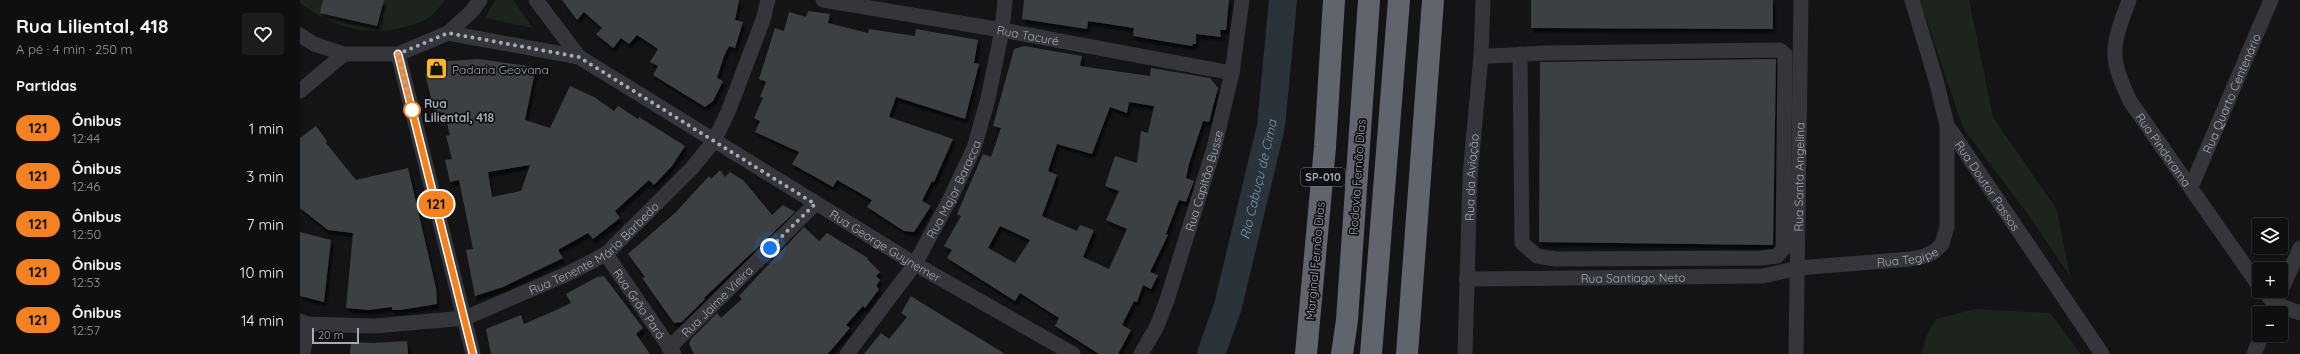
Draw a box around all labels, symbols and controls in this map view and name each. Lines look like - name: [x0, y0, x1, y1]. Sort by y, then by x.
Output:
- button: heart: [242, 13, 284, 55]
- text: Rua Liliental, 418: [16, 14, 168, 38]
- street label: Rua Tacuré: [996, 22, 1061, 48]
- street label: Rua Quarto Centenário: [2199, 31, 2263, 155]
- text: A pé · 4 min · 250 m: [16, 41, 132, 57]
- shop icon: Padaria Geovana: [424, 56, 450, 82]
- place label: Padaria Geovana: [452, 62, 549, 77]
- text: Partidas: [16, 76, 77, 95]
- place label: Rua Liliental, 418: [424, 96, 495, 125]
- marker: Rua Liliental, 418: [403, 101, 421, 119]
- street label: Rua Pindorama: [2133, 110, 2195, 189]
- text: Ônibus: [72, 111, 121, 130]
- water label: Rio Cabuçu de Cima: [1236, 118, 1280, 241]
- street label: Rodovia Fernão Dias: [1345, 118, 1369, 235]
- text: 121: [29, 119, 47, 137]
- text: 1 min: [249, 119, 284, 138]
- street label: Rua Santa Angelina: [1790, 122, 1807, 232]
- street label: Rua Capitão Busse: [1181, 128, 1226, 233]
- text: 12:44: [72, 130, 100, 146]
- street label: Rua da Aviação: [1461, 133, 1481, 221]
- street label: Rua Major Baracca: [923, 138, 983, 241]
- street label: Rua Doutor Passos: [1952, 138, 2024, 234]
- text: Ônibus: [72, 159, 121, 178]
- text: 121: [29, 167, 47, 185]
- text: 3 min: [246, 167, 284, 186]
- road number: SP-010: [1301, 168, 1345, 186]
- text: 12:46: [72, 178, 100, 194]
- line badge: 121: [413, 191, 459, 217]
- text: 121: [427, 195, 445, 213]
- street label: Rua Tenente Mário Barbedo: [526, 198, 662, 297]
- street label: Marginal Fernão Dias: [1302, 201, 1328, 321]
- street label: Rua George Guynemer: [827, 206, 944, 285]
- text: Ônibus: [72, 207, 121, 226]
- text: 121: [29, 215, 47, 233]
- text: 7 min: [247, 215, 284, 234]
- map controls: [2252, 218, 2288, 342]
- button: layers: [2252, 218, 2288, 254]
- text: 12:50: [72, 226, 101, 242]
- your location: [760, 238, 780, 258]
- street label: Rua Tegipe: [1876, 243, 1941, 269]
- text: Ônibus: [72, 255, 121, 274]
- street label: Rua Jaime Vieira: [678, 262, 756, 340]
- button: +: [2252, 262, 2288, 298]
- text: 121: [29, 263, 47, 281]
- text: 10 min: [240, 263, 284, 282]
- street label: Rua Grão Pará: [610, 265, 669, 342]
- street label: Rua Santiago Neto: [1581, 269, 1685, 285]
- text: 12:53: [72, 274, 100, 290]
- text: Ônibus: [72, 303, 121, 322]
- button: −: [2252, 306, 2288, 342]
- text: 121: [29, 311, 47, 329]
- text: 14 min: [241, 311, 284, 330]
- text: 12:57: [72, 322, 100, 338]
- scale bar: [312, 326, 359, 345]
- text: 20 m: [318, 328, 344, 342]

